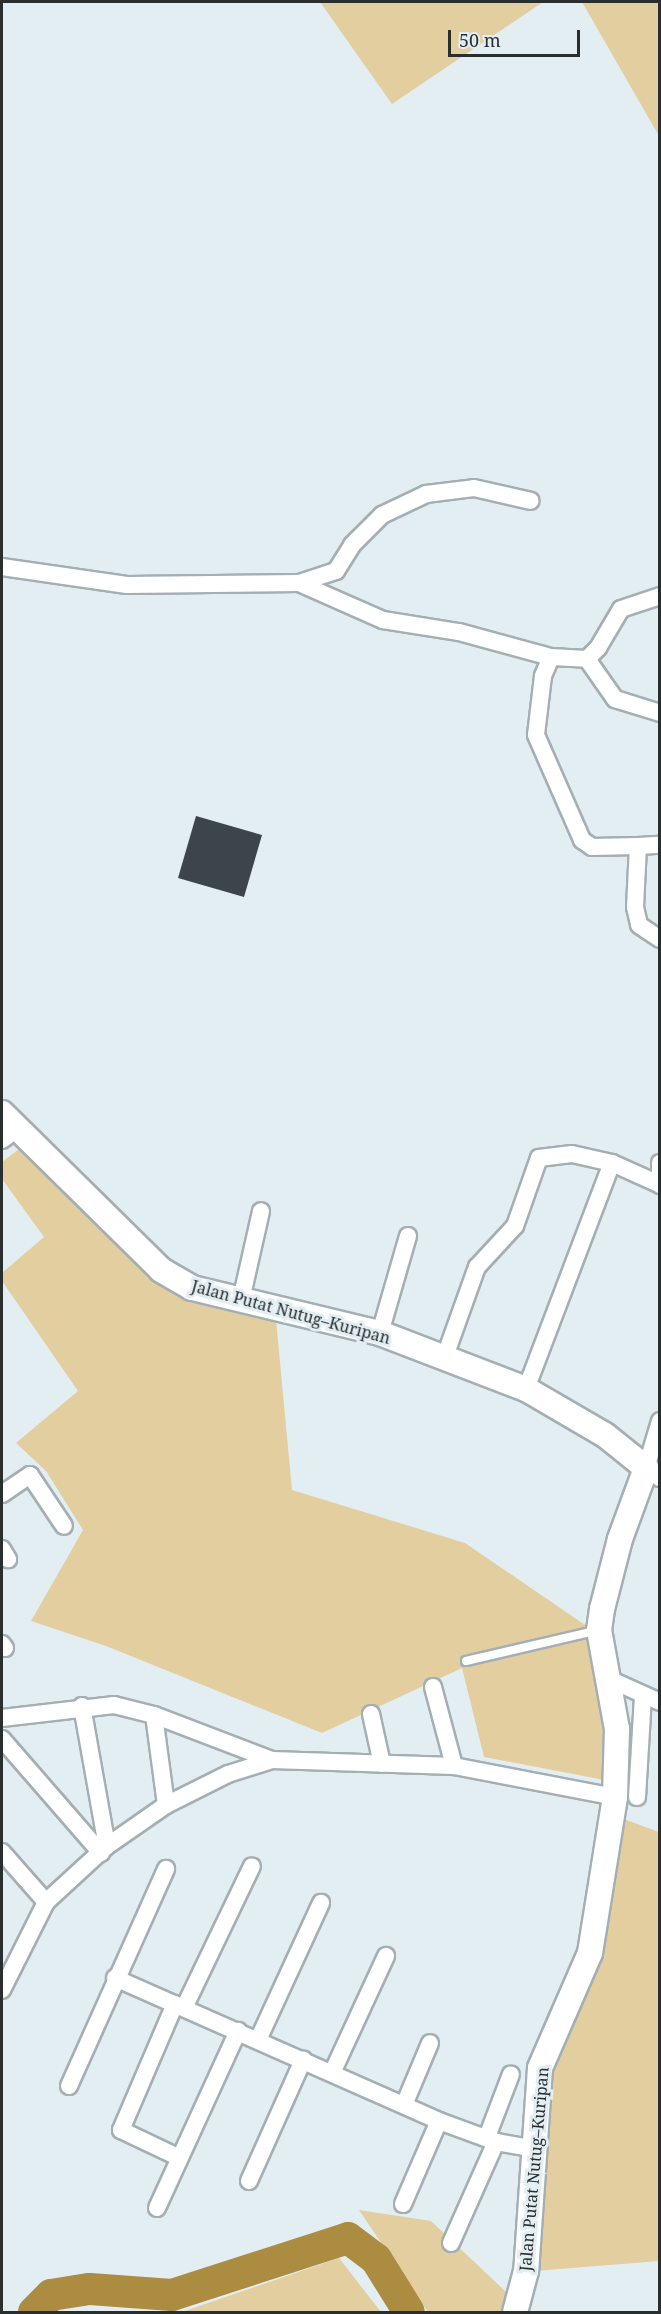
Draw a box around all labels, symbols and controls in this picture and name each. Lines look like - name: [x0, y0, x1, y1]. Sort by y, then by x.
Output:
- scale bar: [451, 18, 583, 56]
- text: 50 m: [459, 28, 501, 52]
- street label: Jalan Putat Nutug–Kuripan: [189, 1276, 393, 1348]
- street label: Jalan Putat Nutug–Kuripan: [516, 2066, 552, 2272]

